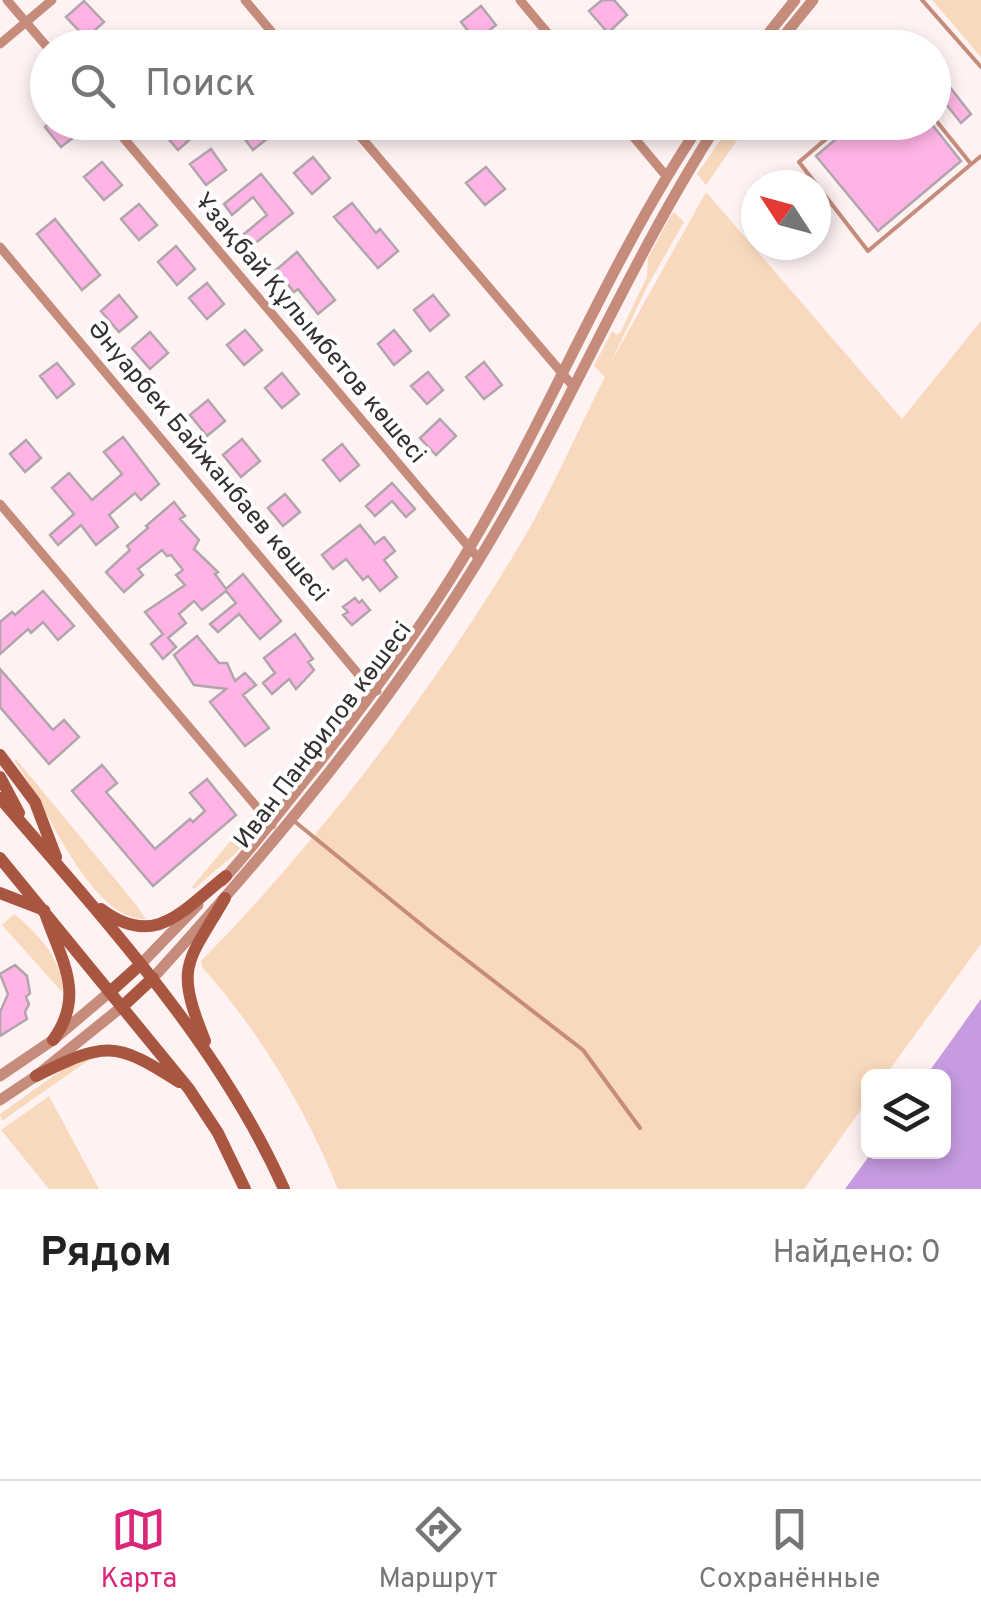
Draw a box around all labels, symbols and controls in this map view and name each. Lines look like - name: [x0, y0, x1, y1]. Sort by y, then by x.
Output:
- search box: [30, 30, 951, 140]
- icon: search: [65, 58, 120, 113]
- text: Поиск: [145, 61, 256, 110]
- north arrow: [741, 170, 831, 260]
- street label: Ұзақбай Құлымбетов көшесі: [186, 187, 432, 471]
- street label: Әнуарбек Байжанбаев көшесі: [79, 314, 335, 610]
- street label: Иван Панфилов көшесі: [228, 616, 420, 856]
- map controls: [861, 1069, 951, 1159]
- button: layers: [861, 1069, 951, 1159]
- text: Рядом: [40, 1228, 172, 1281]
- text: Найдено: 0: [773, 1234, 941, 1274]
- tab: Карта: [101, 1502, 177, 1598]
- tab: Маршрут: [378, 1502, 498, 1598]
- tab: Сохранённые: [699, 1502, 880, 1598]

